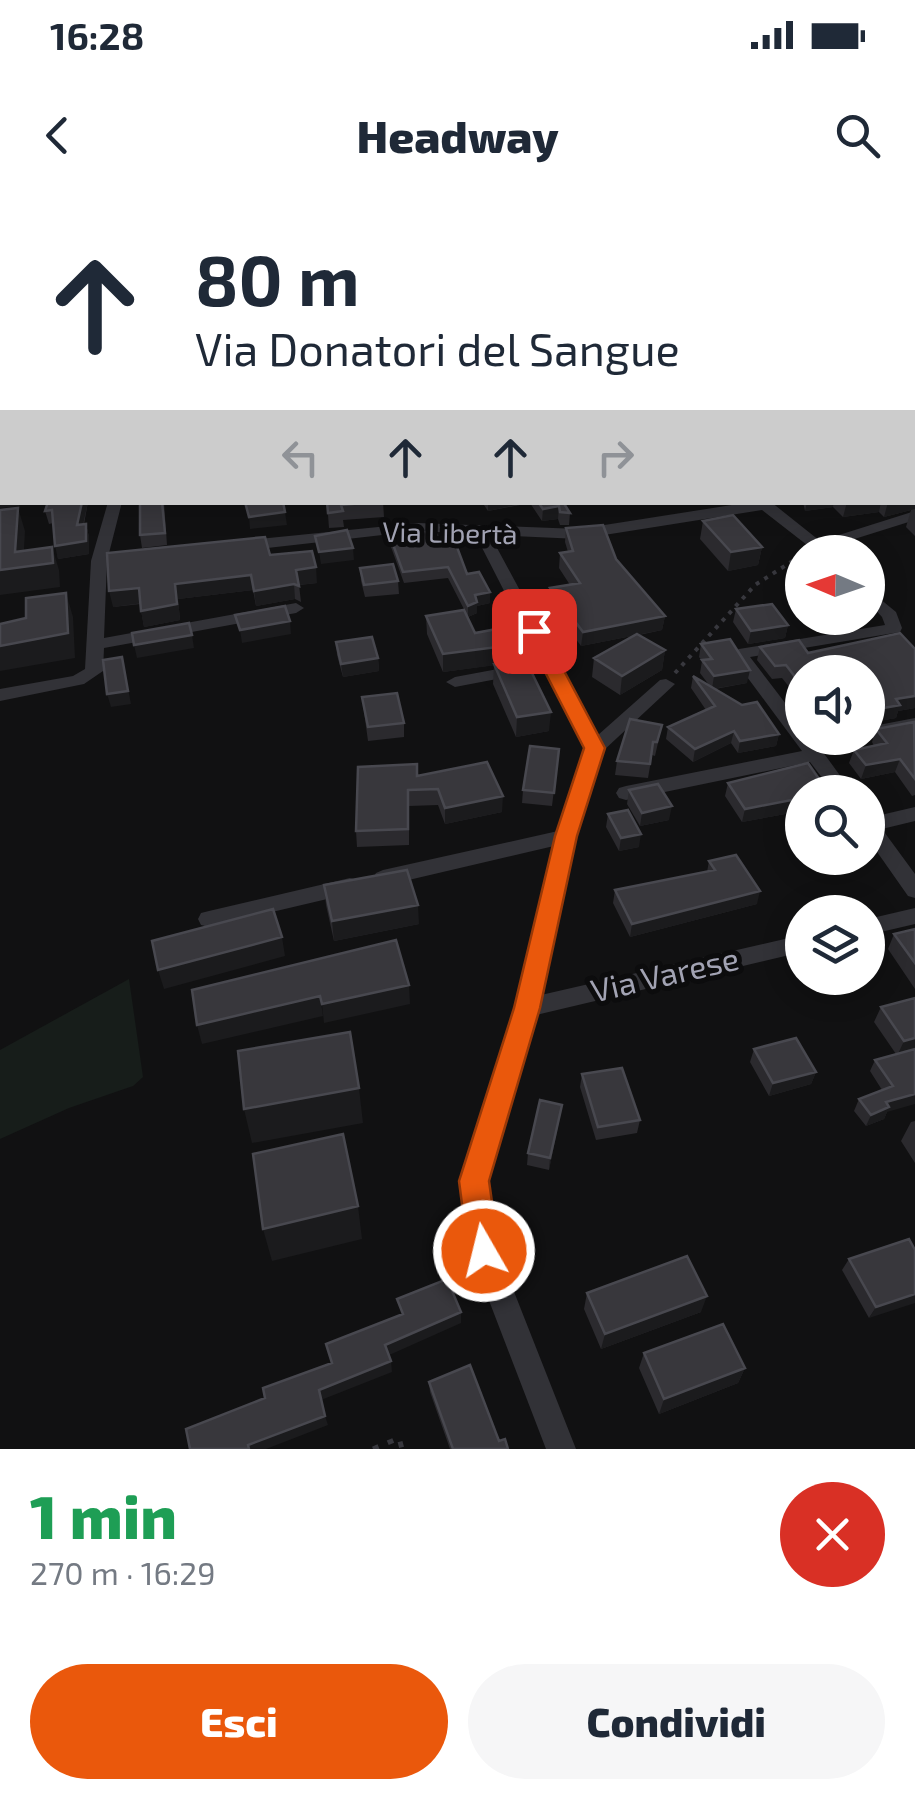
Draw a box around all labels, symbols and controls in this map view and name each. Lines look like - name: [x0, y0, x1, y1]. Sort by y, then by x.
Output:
- text: 16:28: [50, 12, 144, 58]
- icon: back: [30, 108, 85, 163]
- text: Headway: [356, 108, 559, 162]
- icon: search: [830, 108, 885, 163]
- text: 80 m: [195, 236, 360, 320]
- icon: ahead: [30, 240, 160, 370]
- text: Via Donatori del Sangue: [195, 321, 680, 375]
- icon: left: [273, 430, 328, 485]
- icon: ahead: [378, 430, 433, 485]
- icon: ahead: [483, 430, 538, 485]
- icon: right: [588, 430, 643, 485]
- street label: Via Libertà: [382, 514, 518, 550]
- north arrow: [785, 535, 885, 635]
- map controls: [785, 535, 885, 995]
- pin: [492, 589, 577, 674]
- icon: arrive: [507, 604, 562, 659]
- button: sound: [785, 655, 885, 755]
- button: search: [785, 775, 885, 875]
- button: layers: [785, 895, 885, 995]
- street label: Via Varese: [587, 938, 742, 1008]
- position arrow: [432, 1199, 536, 1303]
- text: 1 min: [30, 1479, 177, 1551]
- button: close: [780, 1482, 885, 1587]
- text: 270 m · 16:29: [30, 1553, 216, 1591]
- button: Esci: [30, 1664, 448, 1779]
- button: Condividi: [468, 1664, 885, 1779]

